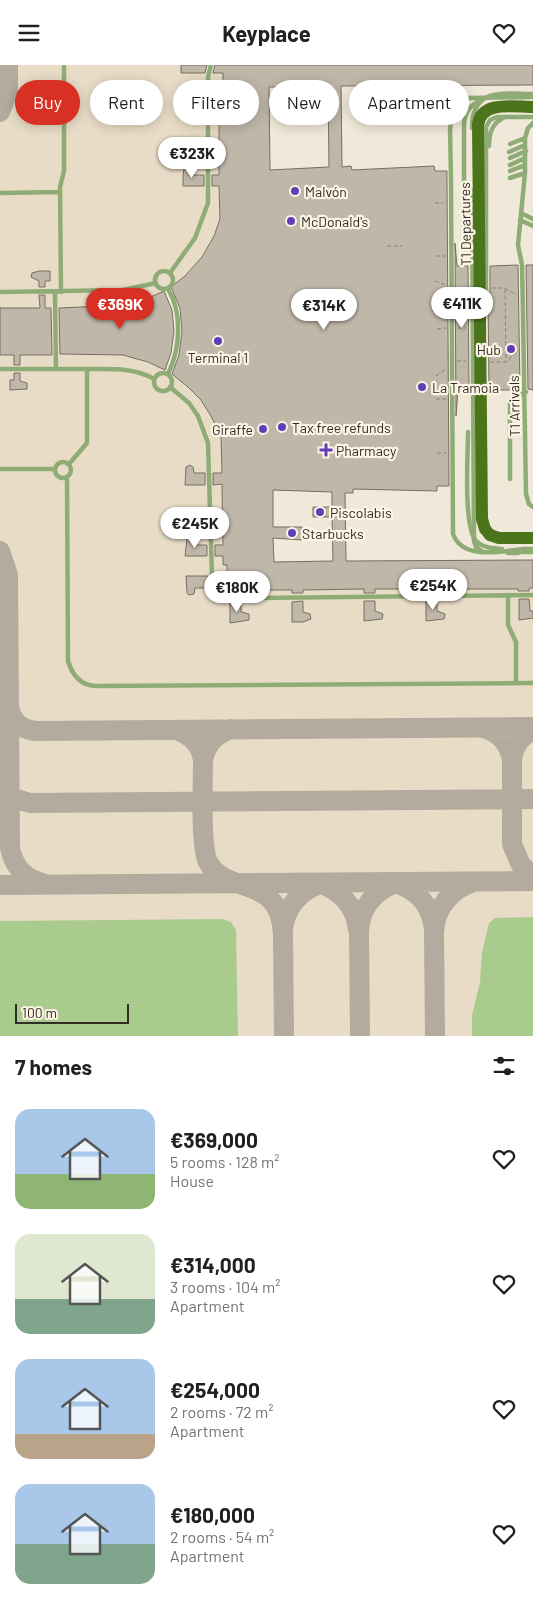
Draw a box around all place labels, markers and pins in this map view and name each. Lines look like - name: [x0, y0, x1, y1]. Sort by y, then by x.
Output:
- pin: €323K: [157, 137, 227, 179]
- place label: Malvón: [305, 183, 347, 200]
- marker: Malvón: [289, 185, 301, 197]
- place label: McDonald's: [301, 213, 369, 230]
- marker: McDonald's: [285, 215, 297, 227]
- pin: €369K: [85, 287, 155, 330]
- pin: €411K: [427, 287, 497, 329]
- pin: €314K: [289, 289, 359, 331]
- marker: Terminal 1: [212, 335, 224, 347]
- place label: Hub: [477, 341, 501, 358]
- marker: Hub: [505, 343, 517, 355]
- place label: Terminal 1: [188, 349, 248, 366]
- place label: La Tramoia: [432, 379, 499, 396]
- marker: La Tramoia: [416, 381, 428, 393]
- place label: Tax free refunds: [292, 419, 391, 436]
- place label: Giraffe: [212, 421, 253, 438]
- marker: Tax free refunds: [276, 421, 288, 433]
- marker: Giraffe: [257, 423, 269, 435]
- place label: Pharmacy: [336, 442, 397, 459]
- marker: Pharmacy: [320, 444, 332, 456]
- place label: Piscolabis: [330, 504, 392, 521]
- marker: Piscolabis: [314, 506, 326, 518]
- pin: €245K: [160, 507, 230, 549]
- place label: Starbucks: [302, 525, 364, 542]
- marker: Starbucks: [286, 527, 298, 539]
- pin: €254K: [398, 569, 468, 611]
- pin: €180K: [202, 571, 272, 613]

